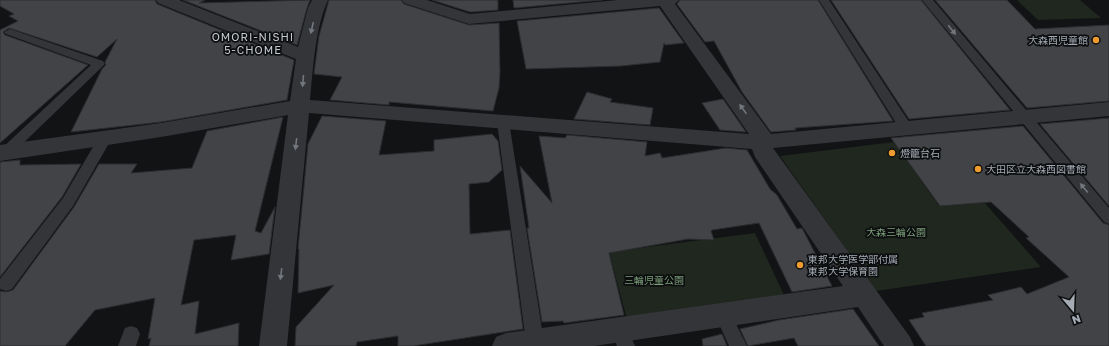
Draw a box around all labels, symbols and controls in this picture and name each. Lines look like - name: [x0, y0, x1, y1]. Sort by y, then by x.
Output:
- one-way arrow: [309, 22, 315, 34]
- one-way arrow: [948, 25, 957, 36]
- district label: OMORI-NISHI 5-CHOME: [212, 30, 294, 56]
- place label: 大森西児童館: [1028, 34, 1088, 46]
- marker: 大森西児童館: [1091, 35, 1101, 45]
- one-way arrow: [300, 75, 306, 87]
- one-way arrow: [739, 104, 747, 115]
- one-way arrow: [293, 138, 299, 150]
- place label: 燈籠台石: [900, 147, 940, 159]
- marker: 燈籠台石: [887, 148, 897, 158]
- place label: 大田区立大森西図書館: [986, 163, 1086, 175]
- marker: 大田区立大森西図書館: [973, 164, 983, 174]
- one-way arrow: [1079, 183, 1088, 194]
- park label: 大森三輪公園: [866, 226, 926, 238]
- place label: 東邦大学医学部付属 東邦大学保育園: [808, 253, 898, 277]
- marker: 東邦大学医学部付属 東邦大学保育園: [795, 260, 805, 270]
- one-way arrow: [278, 268, 284, 280]
- park label: 三輪児童公園: [624, 274, 684, 286]
- north arrow: [1053, 290, 1093, 330]
- text: N: [1070, 312, 1082, 327]

